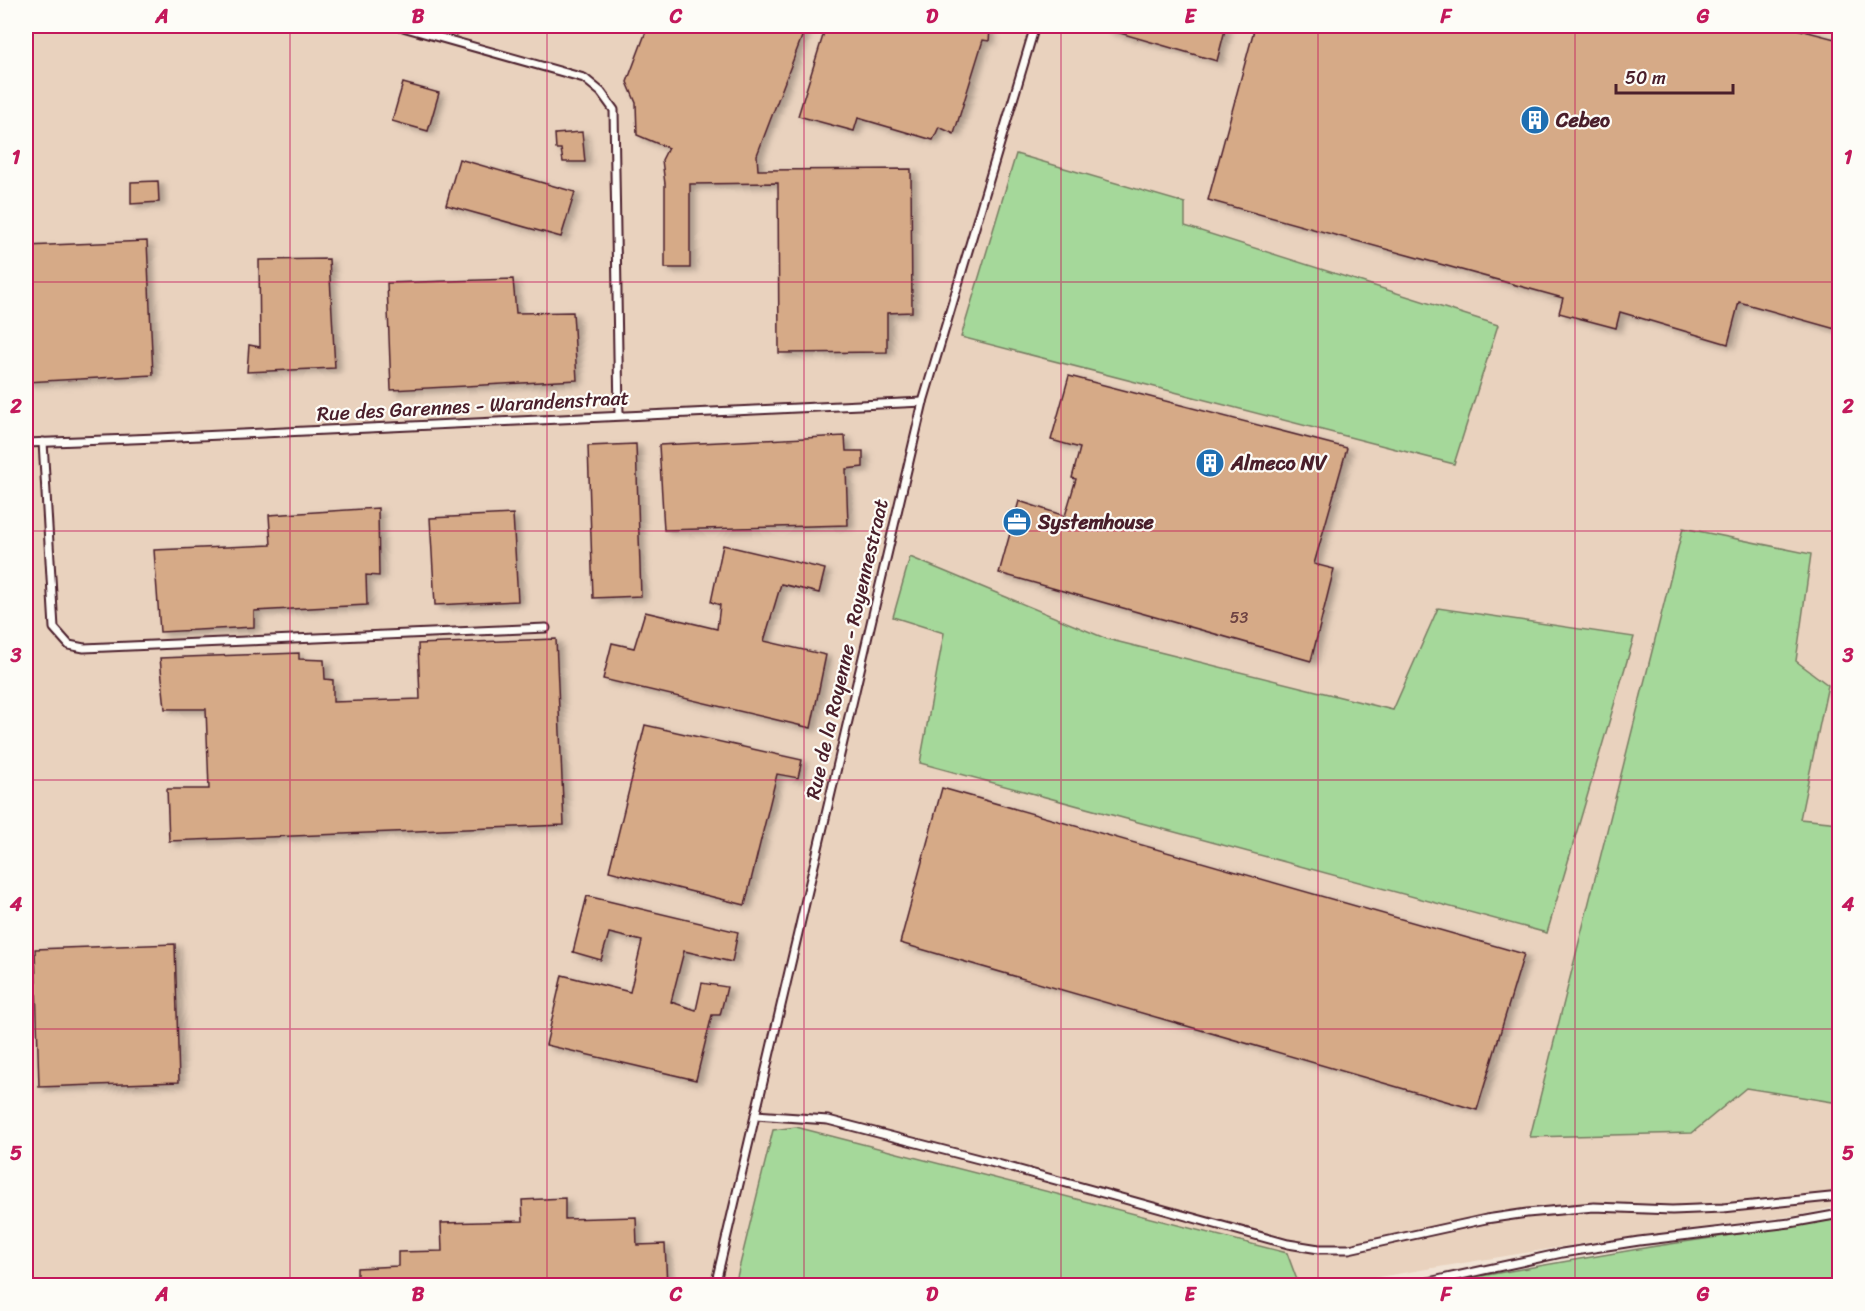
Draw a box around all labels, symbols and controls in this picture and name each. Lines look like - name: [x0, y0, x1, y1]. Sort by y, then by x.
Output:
- text: A: [154, 0, 169, 34]
- text: B: [412, 0, 425, 34]
- text: C: [669, 0, 683, 34]
- text: D: [926, 0, 939, 34]
- text: E: [1184, 0, 1197, 34]
- text: F: [1440, 0, 1453, 34]
- text: G: [1696, 0, 1710, 34]
- scale bar: [1616, 57, 1733, 95]
- text: 50 m: [1625, 62, 1666, 94]
- place label: Cebeo: [1555, 103, 1610, 138]
- building icon: Cebeo: [1519, 104, 1551, 136]
- text: 1: [12, 140, 21, 175]
- text: 1: [1844, 140, 1853, 175]
- street label: Rue des Garennes - Warandenstraat: [316, 380, 630, 432]
- text: 2: [9, 389, 22, 424]
- text: 2: [1841, 389, 1854, 424]
- place label: Almeco NV: [1230, 446, 1328, 481]
- building icon: Almeco NV: [1194, 447, 1226, 479]
- street label: Rue de la Royenne - Royennestraat: [795, 495, 899, 803]
- place label: Systemhouse: [1037, 505, 1154, 540]
- office icon: Systemhouse: [1001, 506, 1033, 538]
- house number: 53: [1230, 603, 1248, 632]
- text: 3: [10, 638, 22, 673]
- text: 3: [1842, 638, 1854, 673]
- text: 4: [9, 887, 23, 922]
- text: 4: [1841, 887, 1855, 922]
- text: 5: [10, 1136, 22, 1171]
- text: 5: [1842, 1136, 1854, 1171]
- text: A: [154, 1277, 169, 1311]
- text: B: [412, 1277, 425, 1311]
- text: C: [669, 1277, 683, 1311]
- text: D: [926, 1277, 939, 1311]
- text: E: [1184, 1277, 1197, 1311]
- text: F: [1440, 1277, 1453, 1311]
- text: G: [1696, 1277, 1710, 1311]

